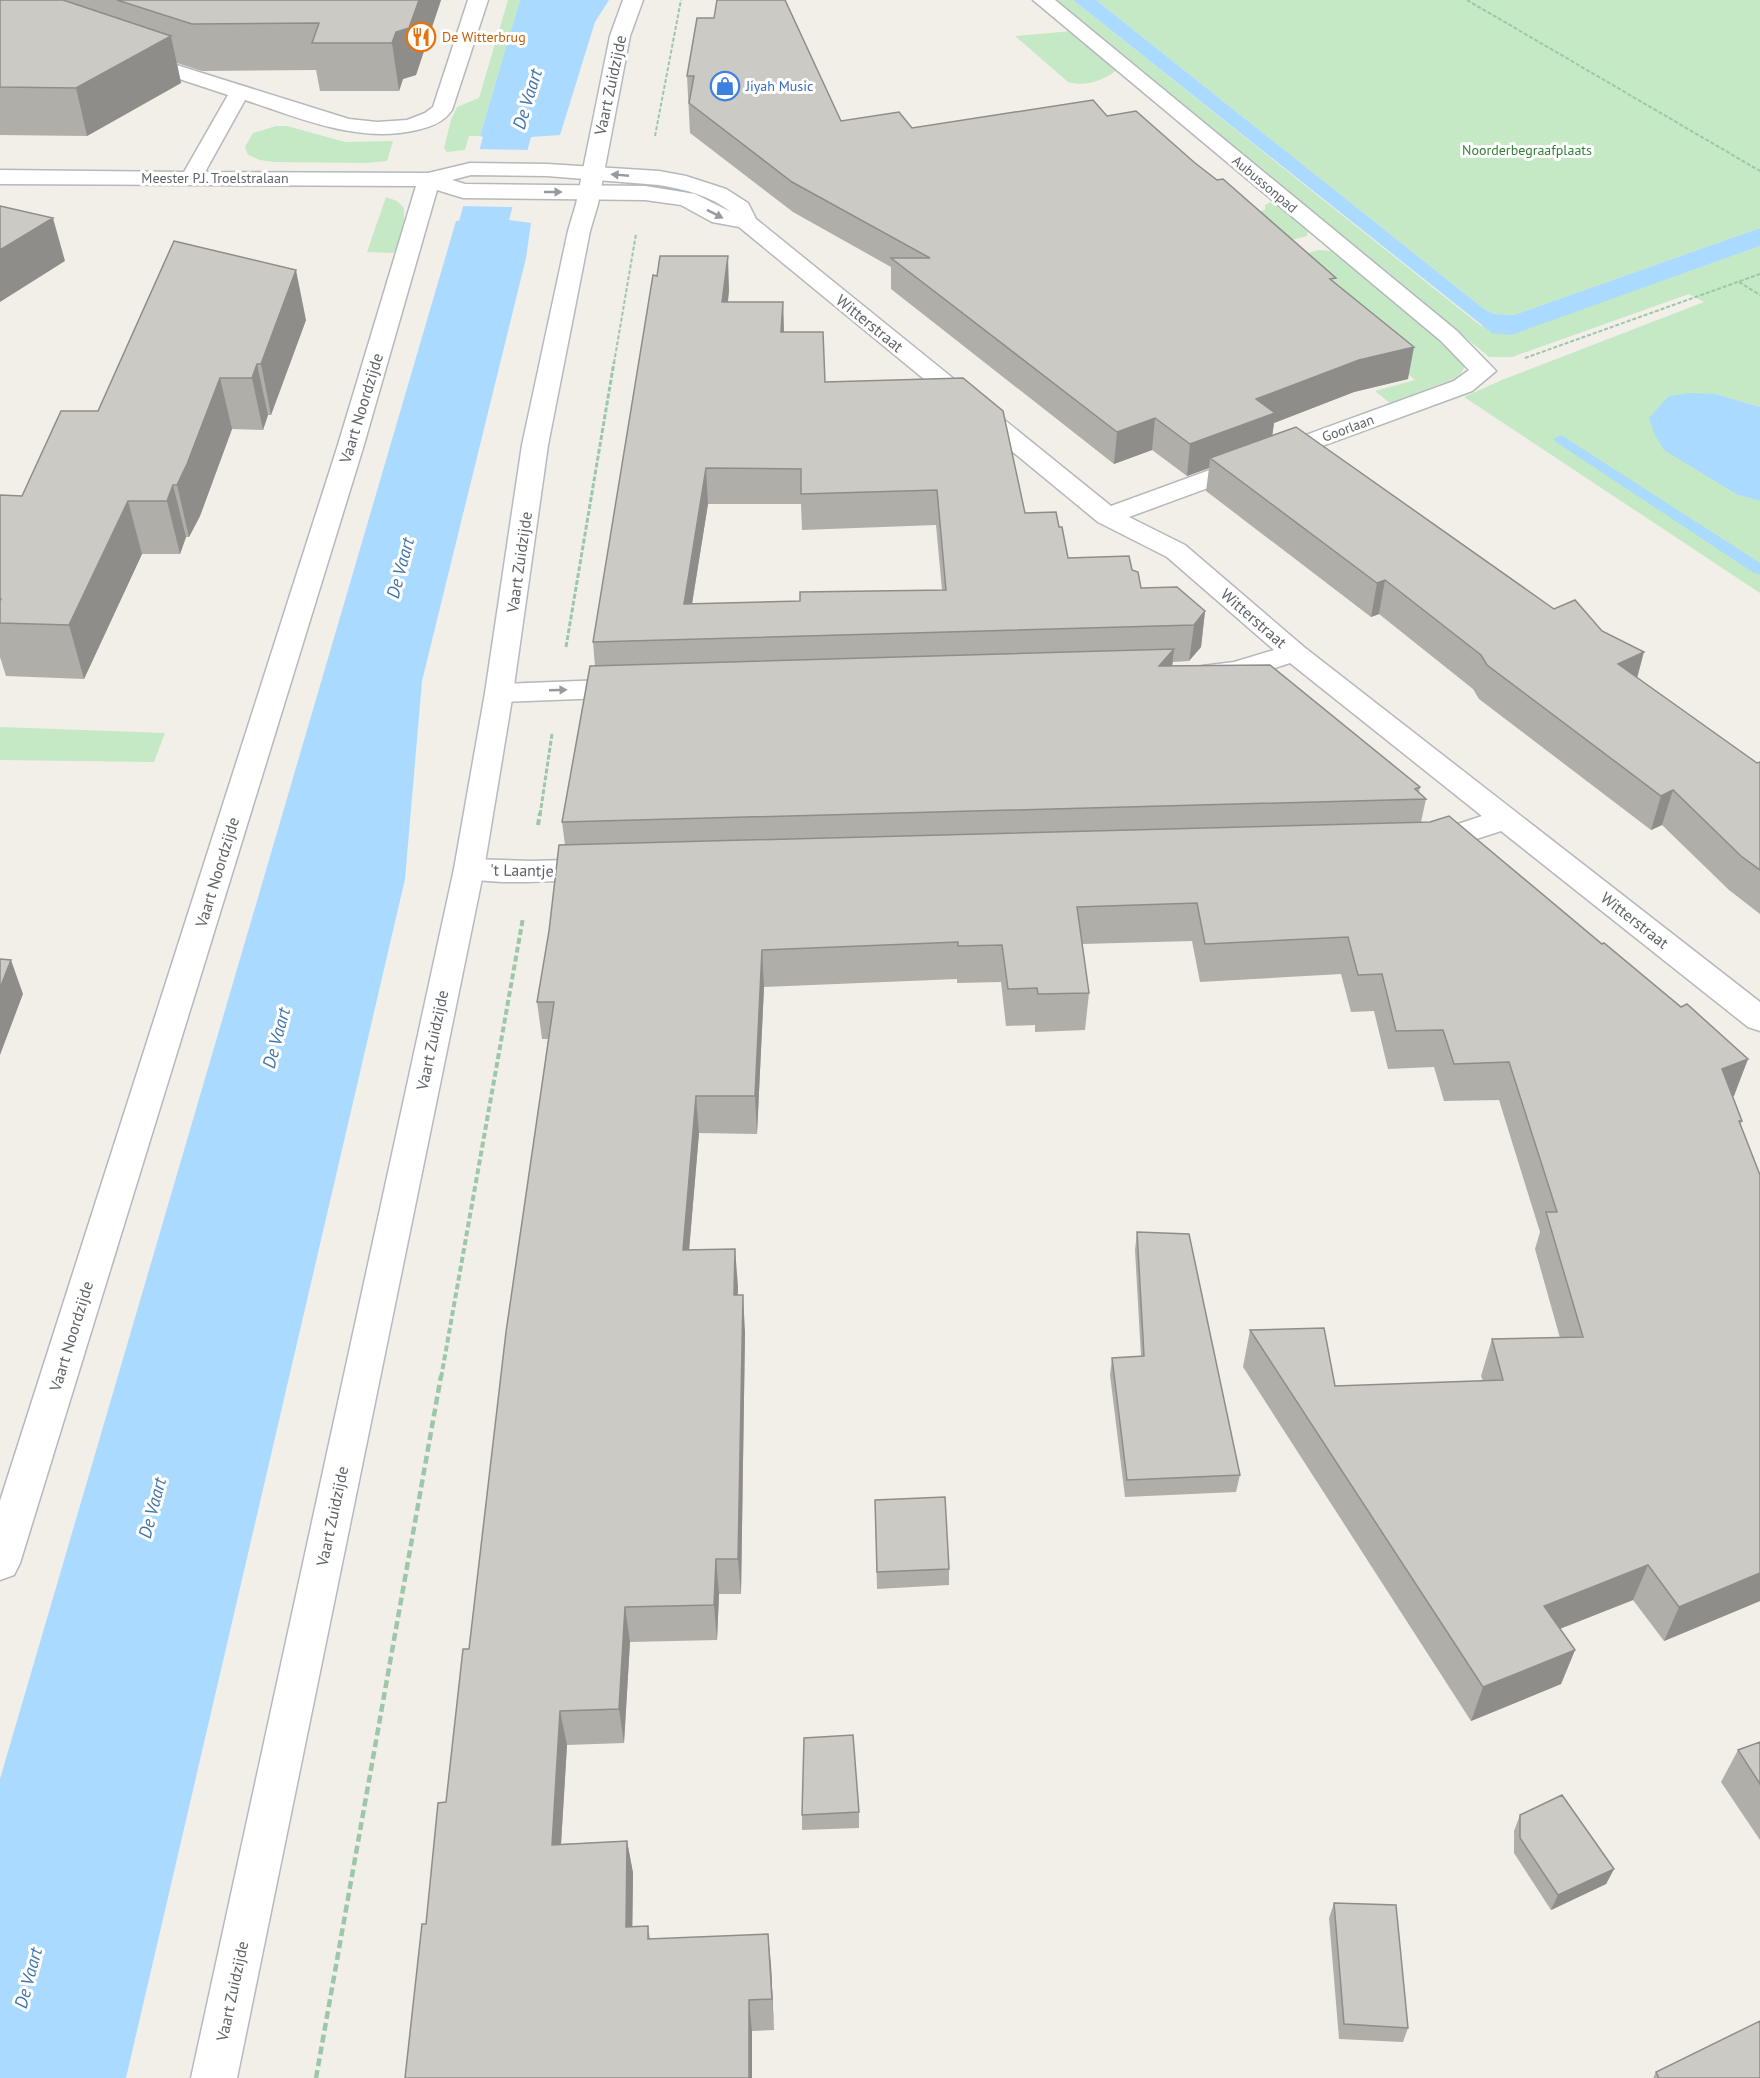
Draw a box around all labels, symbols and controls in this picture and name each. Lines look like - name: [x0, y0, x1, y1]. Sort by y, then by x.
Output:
- restaurant icon: De Witterbrug: [405, 21, 437, 53]
- place label: De Witterbrug: [442, 28, 526, 46]
- street label: Vaart Zuidzijde: [589, 33, 630, 138]
- water label: De Vaart: [507, 65, 547, 132]
- shop icon: Jiyah Music: [709, 70, 741, 102]
- place label: Jiyah Music: [745, 77, 813, 95]
- park label: Noorderbegraafplaats: [1462, 141, 1592, 159]
- street label: Aubussonpad: [1229, 151, 1301, 217]
- street label: Meester P.J. Troelstralaan: [141, 169, 289, 187]
- one-way arrow: [610, 170, 629, 179]
- one-way arrow: [543, 187, 562, 196]
- one-way arrow: [707, 209, 724, 218]
- street label: Witterstraat: [832, 290, 908, 357]
- street label: Vaart Noordzijde: [334, 350, 387, 466]
- street label: Goorlaan: [1320, 410, 1376, 446]
- street label: Vaart Zuidzijde: [502, 510, 536, 615]
- water label: De Vaart: [381, 534, 419, 601]
- street label: Witterstraat: [1217, 584, 1291, 652]
- one-way arrow: [548, 686, 567, 695]
- street label: Vaart Noordzijde: [190, 814, 243, 930]
- street label: 't Laantje: [490, 859, 554, 881]
- street label: Witterstraat: [1597, 887, 1673, 953]
- street label: Vaart Zuidzijde: [411, 988, 452, 1093]
- water label: De Vaart: [257, 1004, 295, 1071]
- street label: Vaart Noordzijde: [44, 1278, 97, 1394]
- street label: Vaart Zuidzijde: [311, 1464, 352, 1569]
- water label: De Vaart: [133, 1474, 171, 1541]
- street label: Vaart Zuidzijde: [211, 1939, 252, 2044]
- water label: De Vaart: [9, 1944, 47, 2011]

